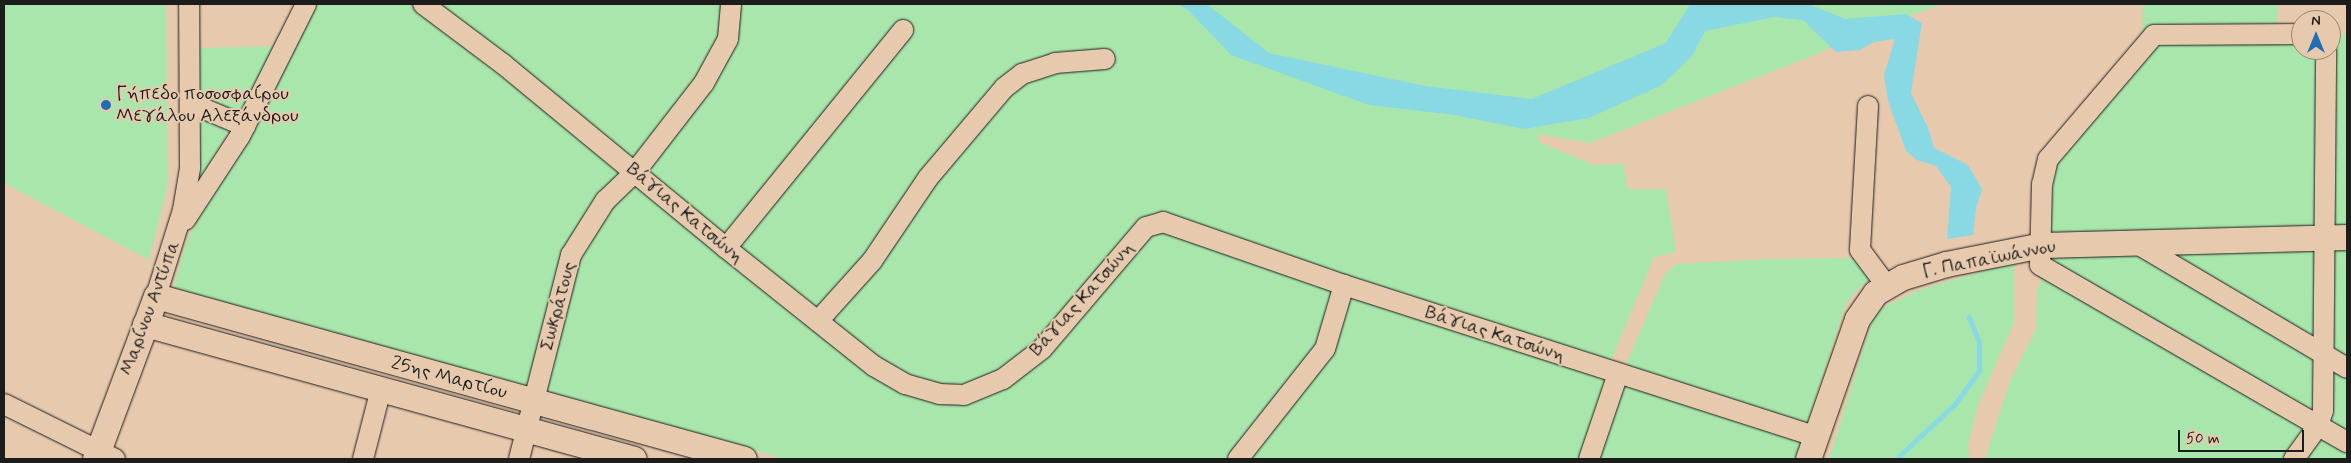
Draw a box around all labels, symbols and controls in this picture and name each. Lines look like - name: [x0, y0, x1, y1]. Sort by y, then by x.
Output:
- north arrow: [2291, 10, 2341, 60]
- text: N: [2311, 12, 2321, 30]
- place label: Γήπεδο ποσοσφαίρου Μεγάλου Αλεξάνδρου: [116, 83, 299, 127]
- marker: Γήπεδο ποσοσφαίρου Μεγάλου Αλεξάνδρου: [100, 99, 112, 111]
- street label: Βάγιας Κατσώνη: [622, 157, 748, 269]
- street label: Γ. Παπαϊωάννου: [1920, 235, 2058, 283]
- street label: Μαρίνου Αντύπα: [115, 237, 185, 379]
- street label: Βάγιας Κατσώνη: [1025, 237, 1139, 361]
- street label: Σωκράτους: [535, 259, 581, 353]
- street label: Βάγιας Κατσώνη: [1422, 301, 1568, 367]
- street label: 25ης Μαρτίου: [389, 352, 509, 404]
- scale bar: [2181, 420, 2307, 452]
- text: 50 m: [2186, 429, 2220, 449]

